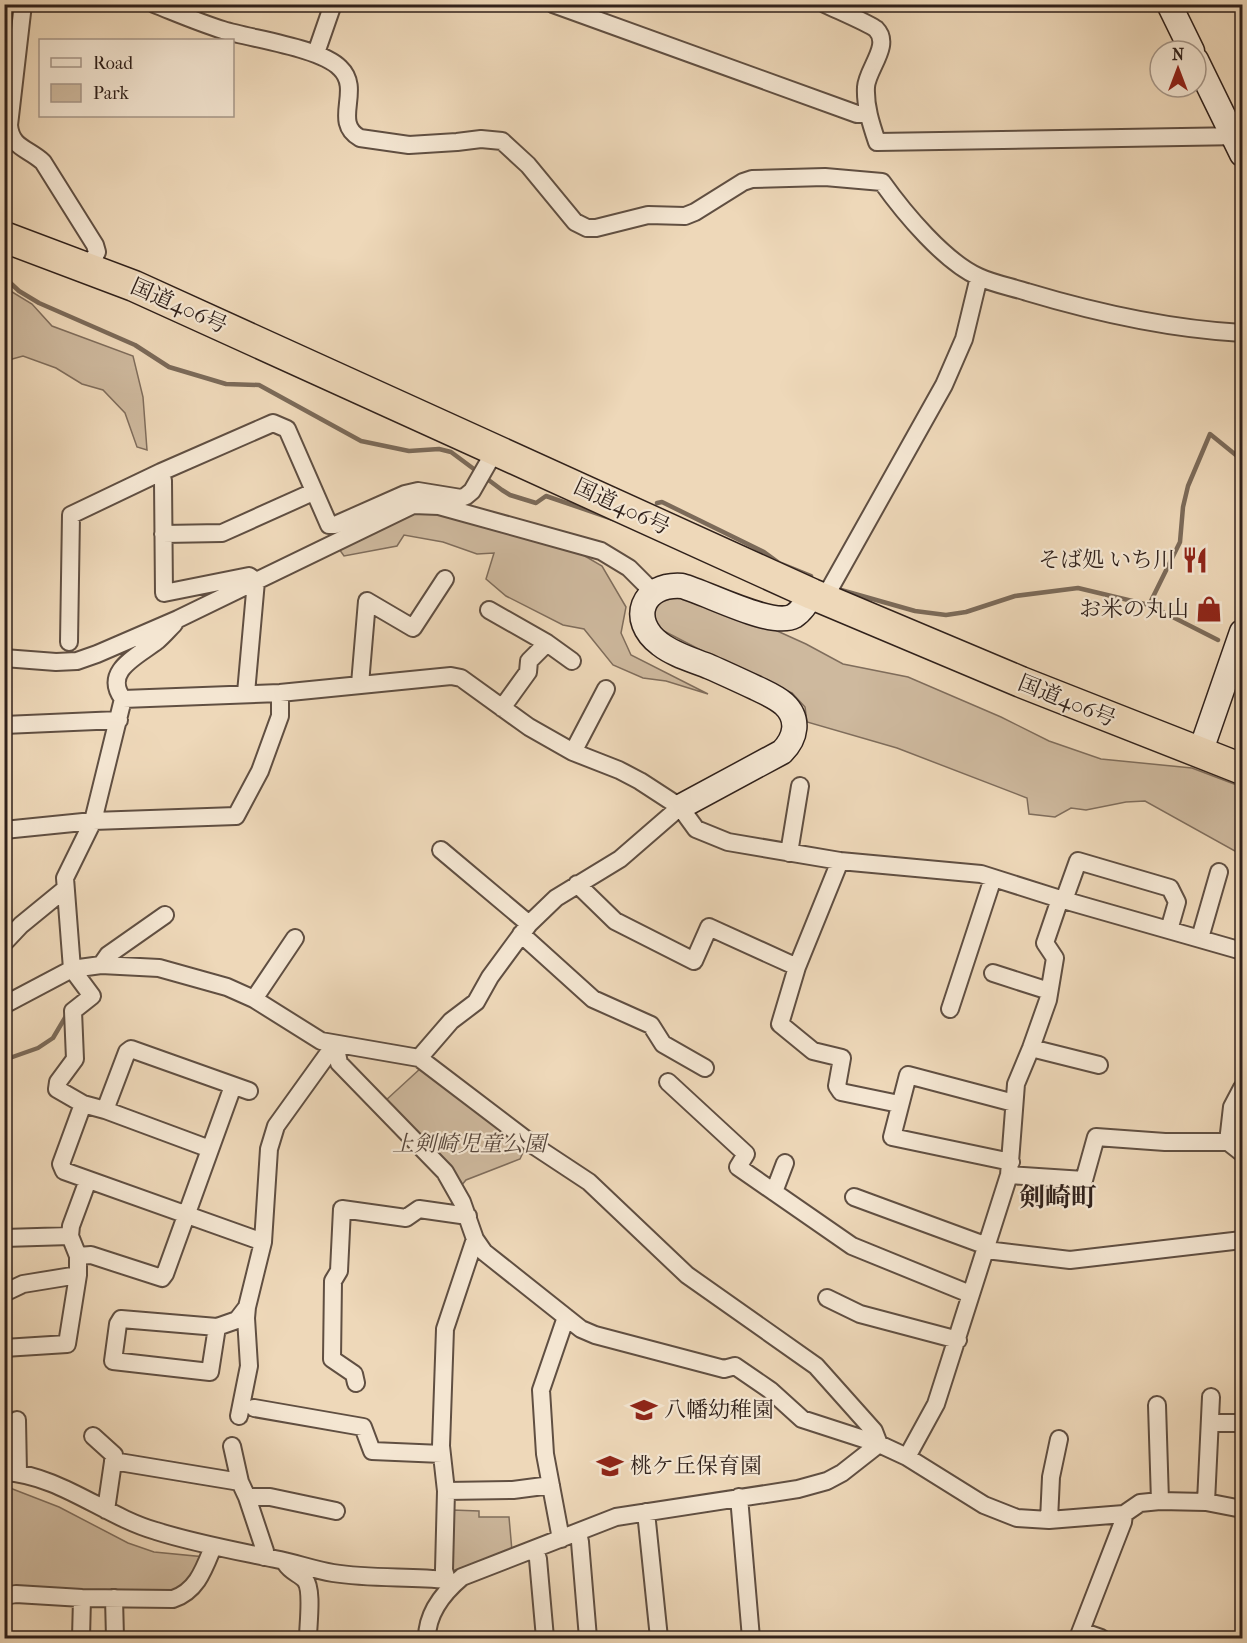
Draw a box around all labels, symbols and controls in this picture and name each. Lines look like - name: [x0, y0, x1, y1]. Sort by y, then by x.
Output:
- legend: [39, 39, 234, 117]
- north arrow: [1148, 39, 1208, 99]
- text: N: [1172, 45, 1185, 64]
- text: Road: [93, 53, 133, 74]
- text: Park: [93, 83, 130, 104]
- street label: 国道406号: [127, 273, 231, 339]
- street label: 国道406号: [570, 473, 674, 541]
- restaurant icon: そば処 いち川: [1180, 545, 1210, 575]
- place label: そば処 いち川: [1038, 547, 1175, 573]
- shop icon: お米の丸山: [1194, 594, 1224, 624]
- place label: お米の丸山: [1079, 596, 1189, 622]
- street label: 国道406号: [1014, 670, 1120, 732]
- park label: 上剣崎児童公園: [392, 1131, 549, 1157]
- district label: 剣崎町: [1019, 1182, 1097, 1213]
- school or university icon: 八幡幼稚園: [629, 1395, 659, 1425]
- place label: 八幡幼稚園: [664, 1397, 774, 1423]
- school or university icon: 桃ケ丘保育園: [595, 1451, 625, 1481]
- place label: 桃ケ丘保育園: [630, 1453, 762, 1479]

